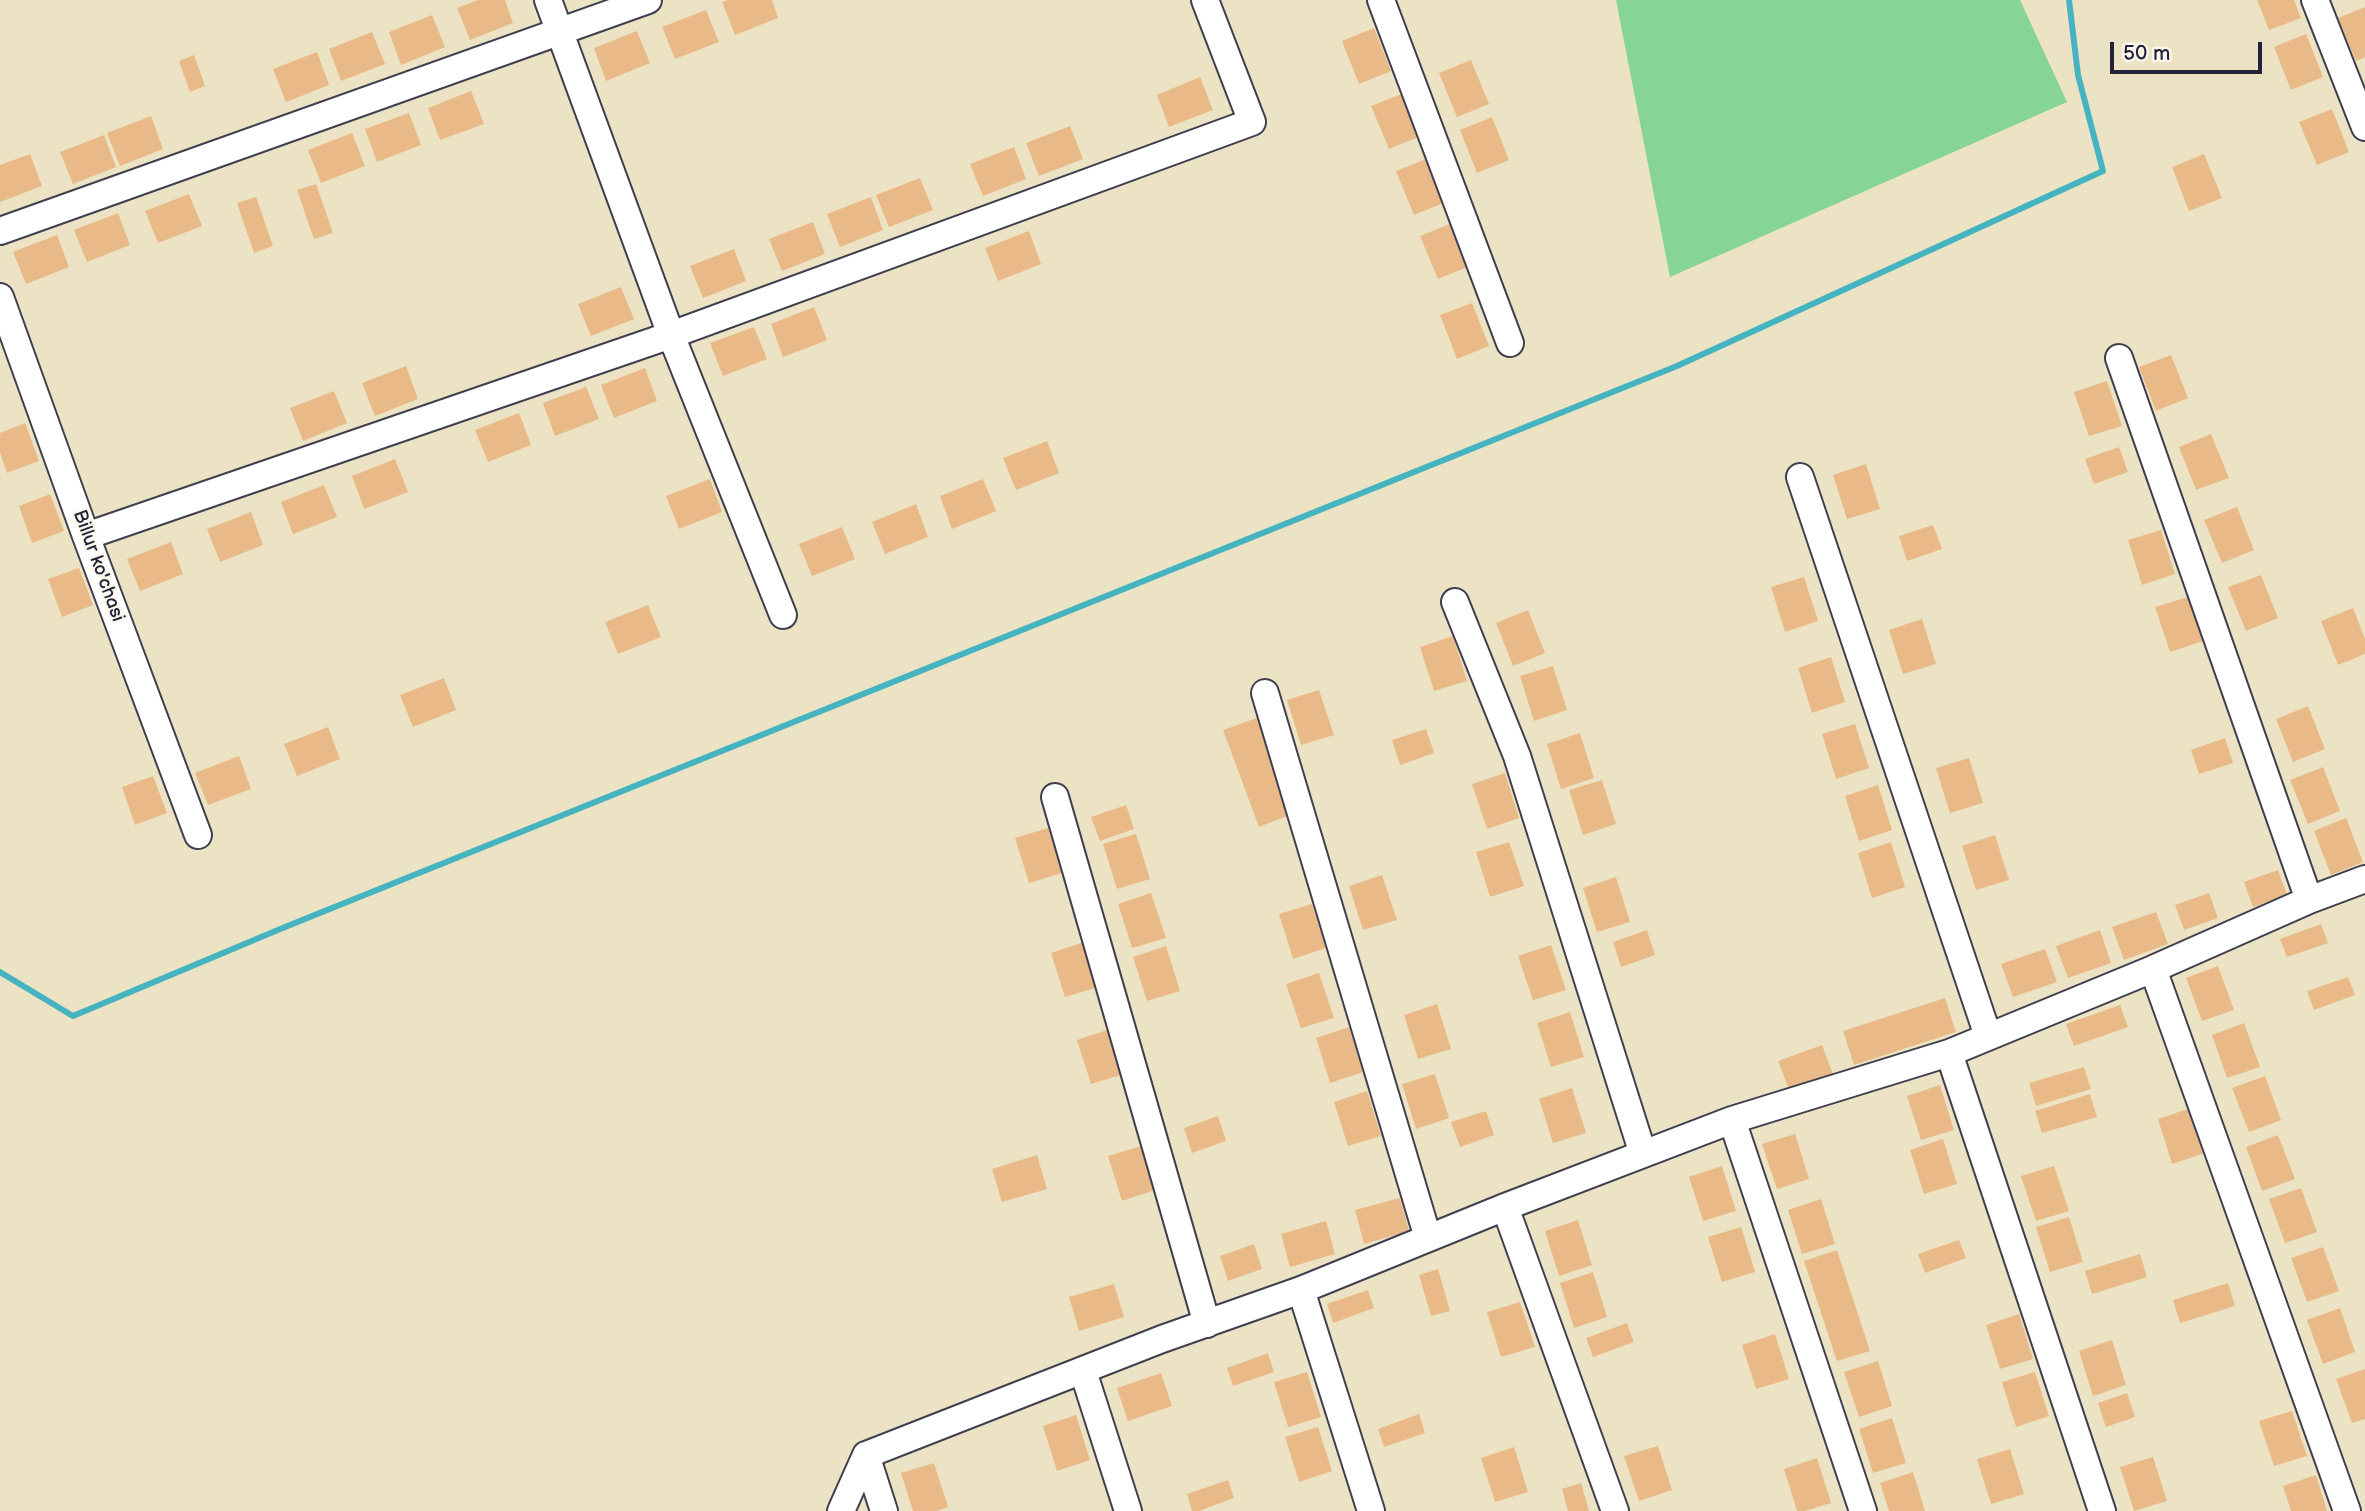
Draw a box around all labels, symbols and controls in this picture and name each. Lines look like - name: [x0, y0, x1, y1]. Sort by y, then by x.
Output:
- scale bar: [2113, 28, 2265, 72]
- text: 50 m: [2123, 41, 2170, 66]
- street label: Billur ko'chasi: [67, 507, 129, 625]

